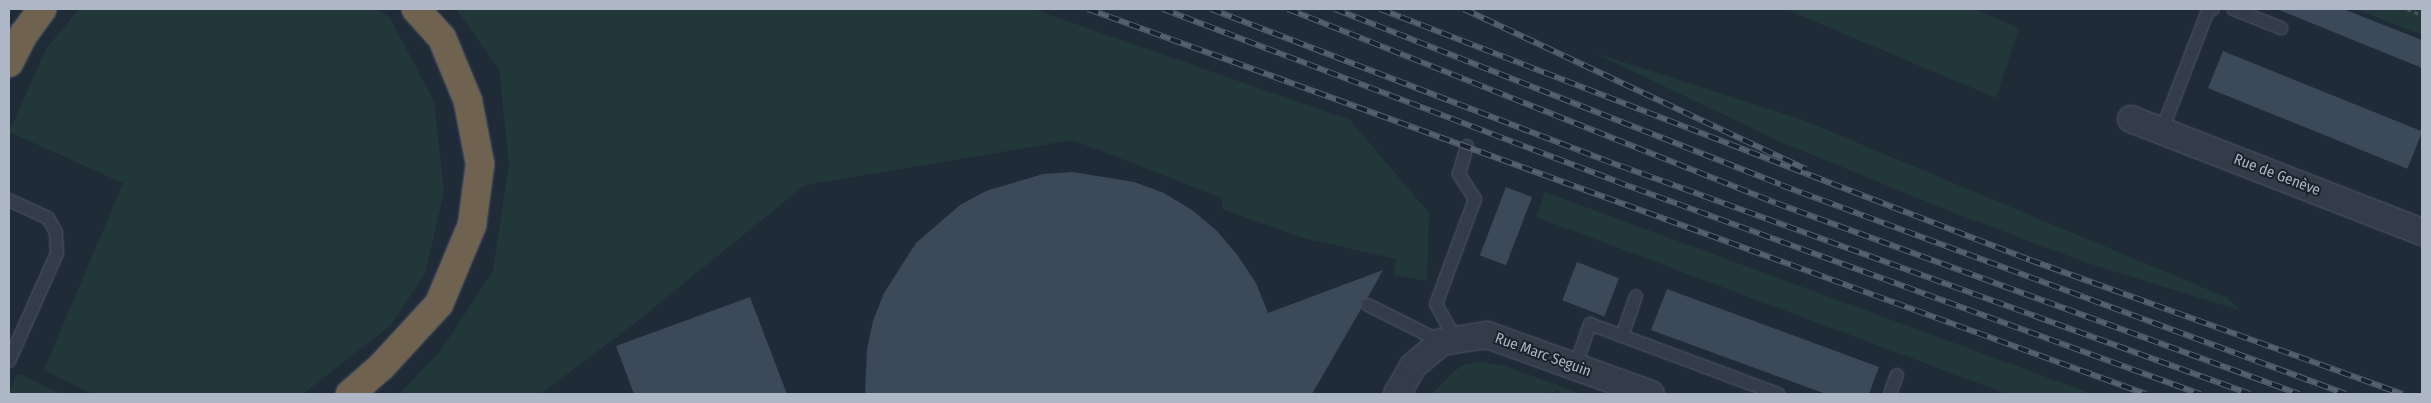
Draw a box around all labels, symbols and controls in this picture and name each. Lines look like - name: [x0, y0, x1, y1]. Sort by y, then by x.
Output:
- street label: Rue de Genève: [2231, 150, 2323, 200]
- street label: Rue Marc Seguin: [1492, 329, 1594, 381]

